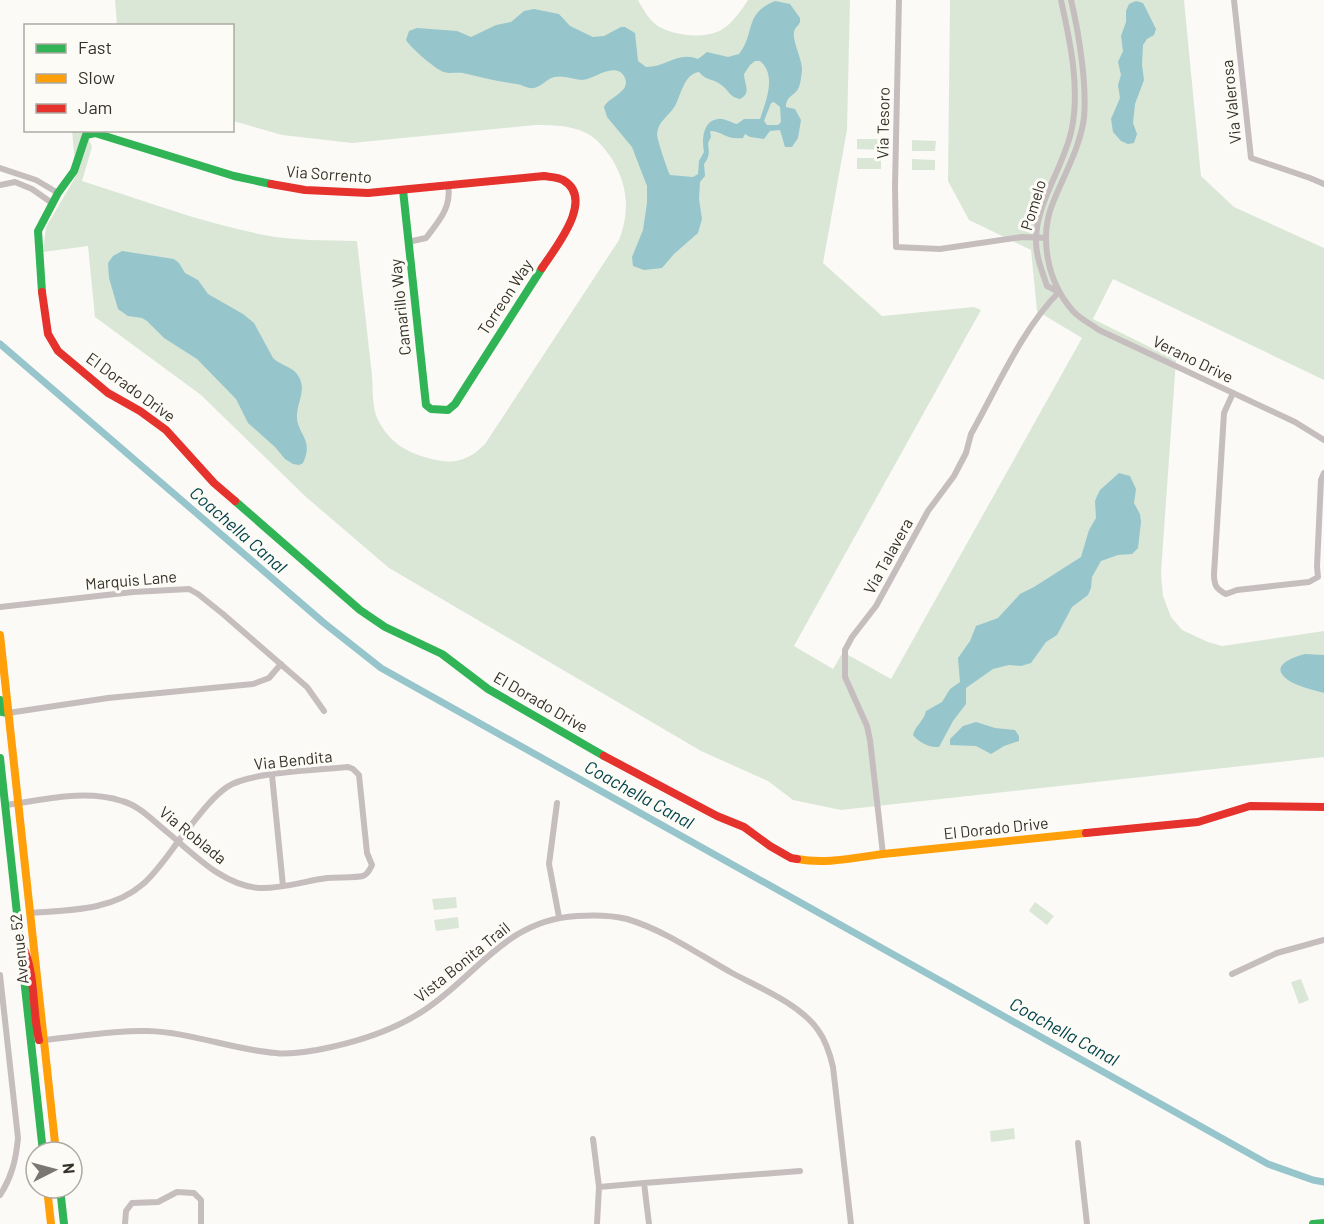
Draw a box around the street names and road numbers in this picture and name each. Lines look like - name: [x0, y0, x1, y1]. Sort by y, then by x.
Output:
- street label: Via Valerosa: [1217, 59, 1244, 145]
- street label: Via Tesoro: [872, 87, 893, 159]
- street label: Via Sorrento: [285, 161, 373, 186]
- street label: Pomelo: [1016, 177, 1049, 232]
- street label: Torreon Way: [473, 255, 536, 338]
- street label: Camarillo Way: [385, 257, 414, 356]
- street label: Verano Drive: [1150, 331, 1237, 386]
- street label: El Dorado Drive: [83, 348, 180, 425]
- street label: Via Talavera: [859, 515, 916, 597]
- street label: Marquis Lane: [84, 566, 178, 593]
- street label: El Dorado Drive: [491, 667, 592, 736]
- street label: Via Bendita: [253, 746, 333, 773]
- street label: Via Roblada: [156, 802, 231, 867]
- street label: El Dorado Drive: [943, 813, 1049, 842]
- street label: Avenue 52: [5, 913, 32, 985]
- street label: Vista Bonita Trail: [410, 917, 513, 1006]

